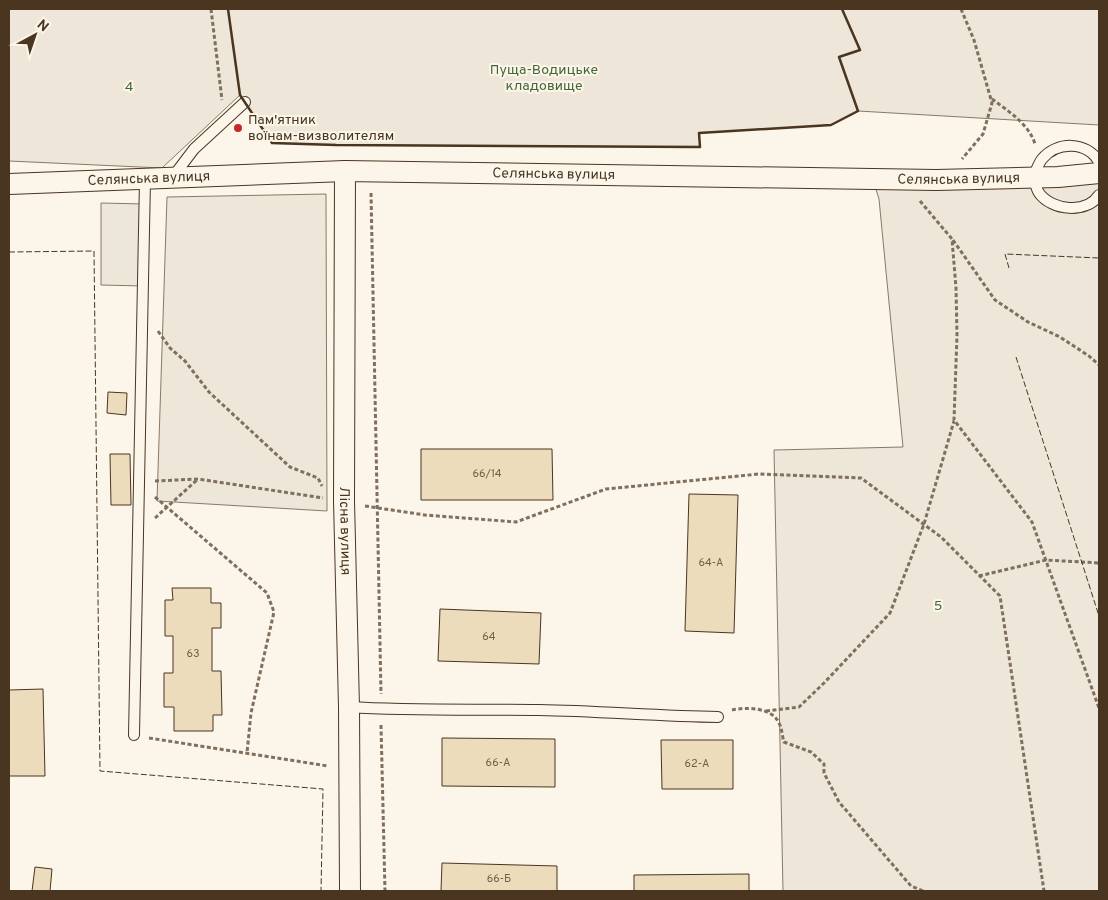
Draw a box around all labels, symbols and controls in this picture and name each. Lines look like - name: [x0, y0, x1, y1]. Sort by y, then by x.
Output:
- north arrow: [10, 10, 60, 60]
- text: N: [33, 16, 52, 36]
- park label: Пуща-Водицьке кладовище: [490, 62, 598, 95]
- park label: 4: [125, 79, 133, 96]
- place label: Пам'ятник воїнам-визволителям: [248, 112, 394, 145]
- marker: Пам'ятник воїнам-визволителям: [232, 122, 244, 134]
- street label: Селянська вулиця: [492, 165, 615, 184]
- street label: Селянська вулиця: [87, 168, 211, 189]
- street label: Селянська вулиця: [897, 169, 1020, 189]
- house number: 66/14: [472, 467, 502, 481]
- street label: Лісна вулиця: [335, 487, 354, 576]
- house number: 64-А: [698, 556, 724, 570]
- park label: 5: [934, 598, 942, 615]
- house number: 64: [482, 630, 496, 644]
- house number: 63: [186, 647, 200, 661]
- house number: 66-А: [486, 756, 510, 770]
- house number: 62-А: [685, 757, 710, 771]
- house number: 66-Б: [487, 872, 511, 886]

